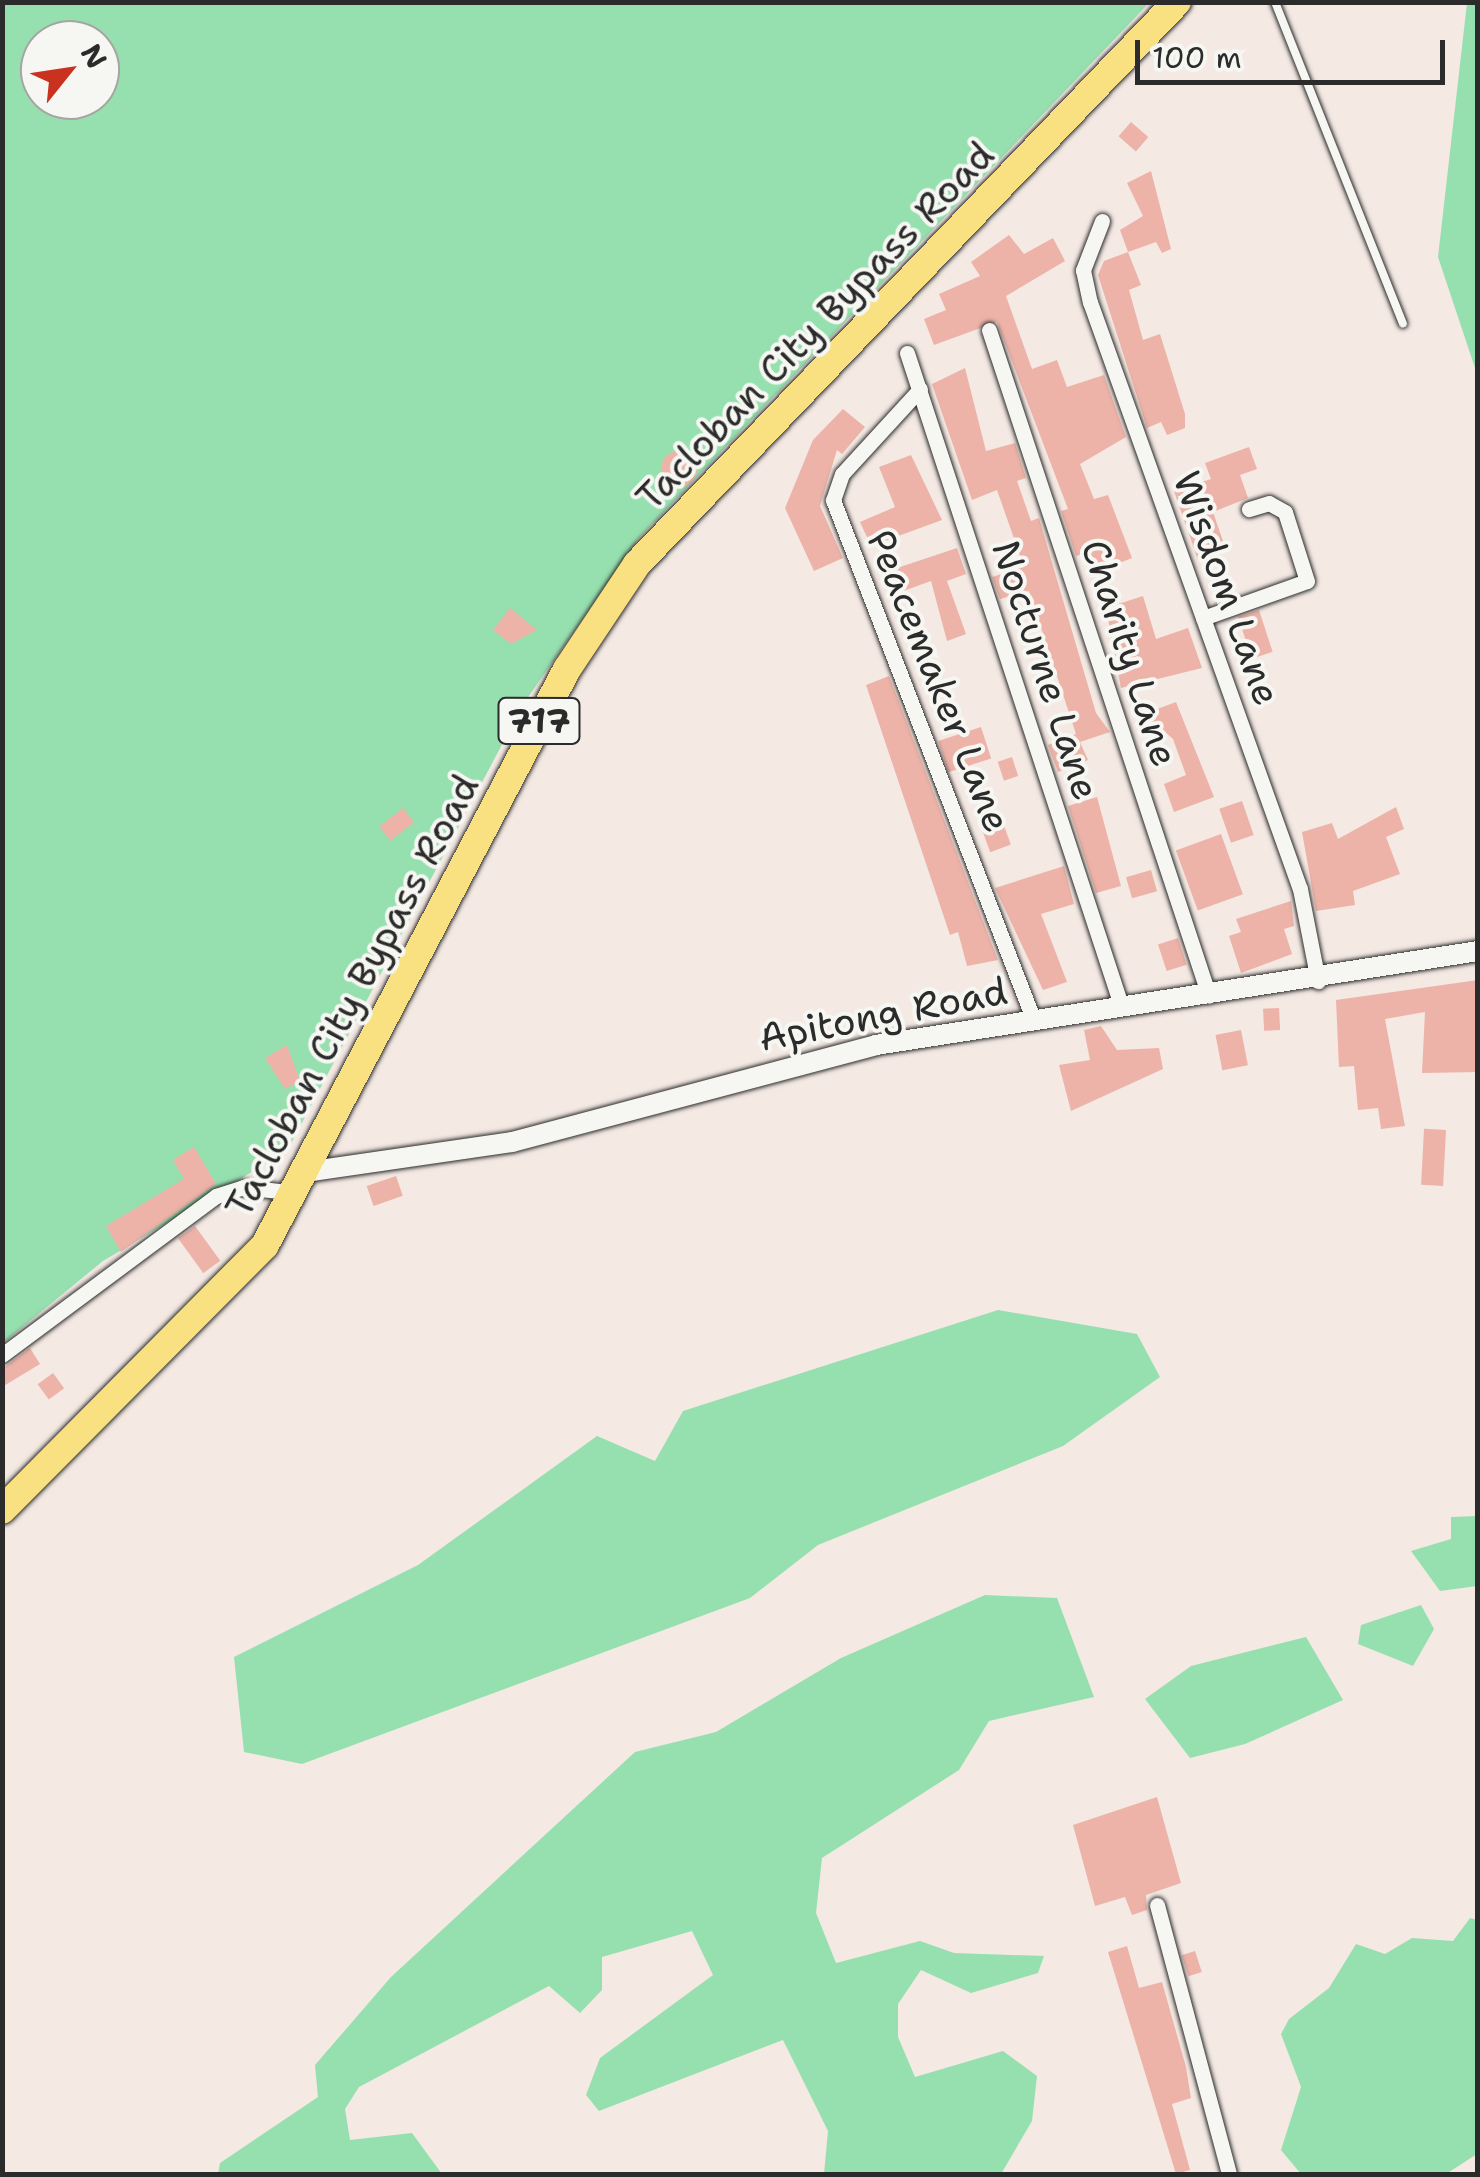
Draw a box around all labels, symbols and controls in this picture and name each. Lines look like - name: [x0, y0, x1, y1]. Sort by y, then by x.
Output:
- north arrow: [20, 20, 120, 120]
- scale bar: [1140, 20, 1450, 82]
- text: N: [72, 37, 116, 75]
- text: 100 m: [1152, 37, 1242, 78]
- street label: Tacloban City Bypass Road: [627, 132, 1003, 520]
- street label: Wisdom Lane: [1164, 465, 1290, 711]
- street label: Peacemaker Lane: [858, 523, 1020, 839]
- street label: Charity Lane: [1072, 534, 1188, 772]
- street label: Nocturne Lane: [983, 535, 1109, 805]
- road number: 717: [496, 691, 582, 751]
- street label: Tacloban City Bypass Road: [216, 767, 488, 1225]
- street label: Apitong Road: [755, 968, 1011, 1060]

